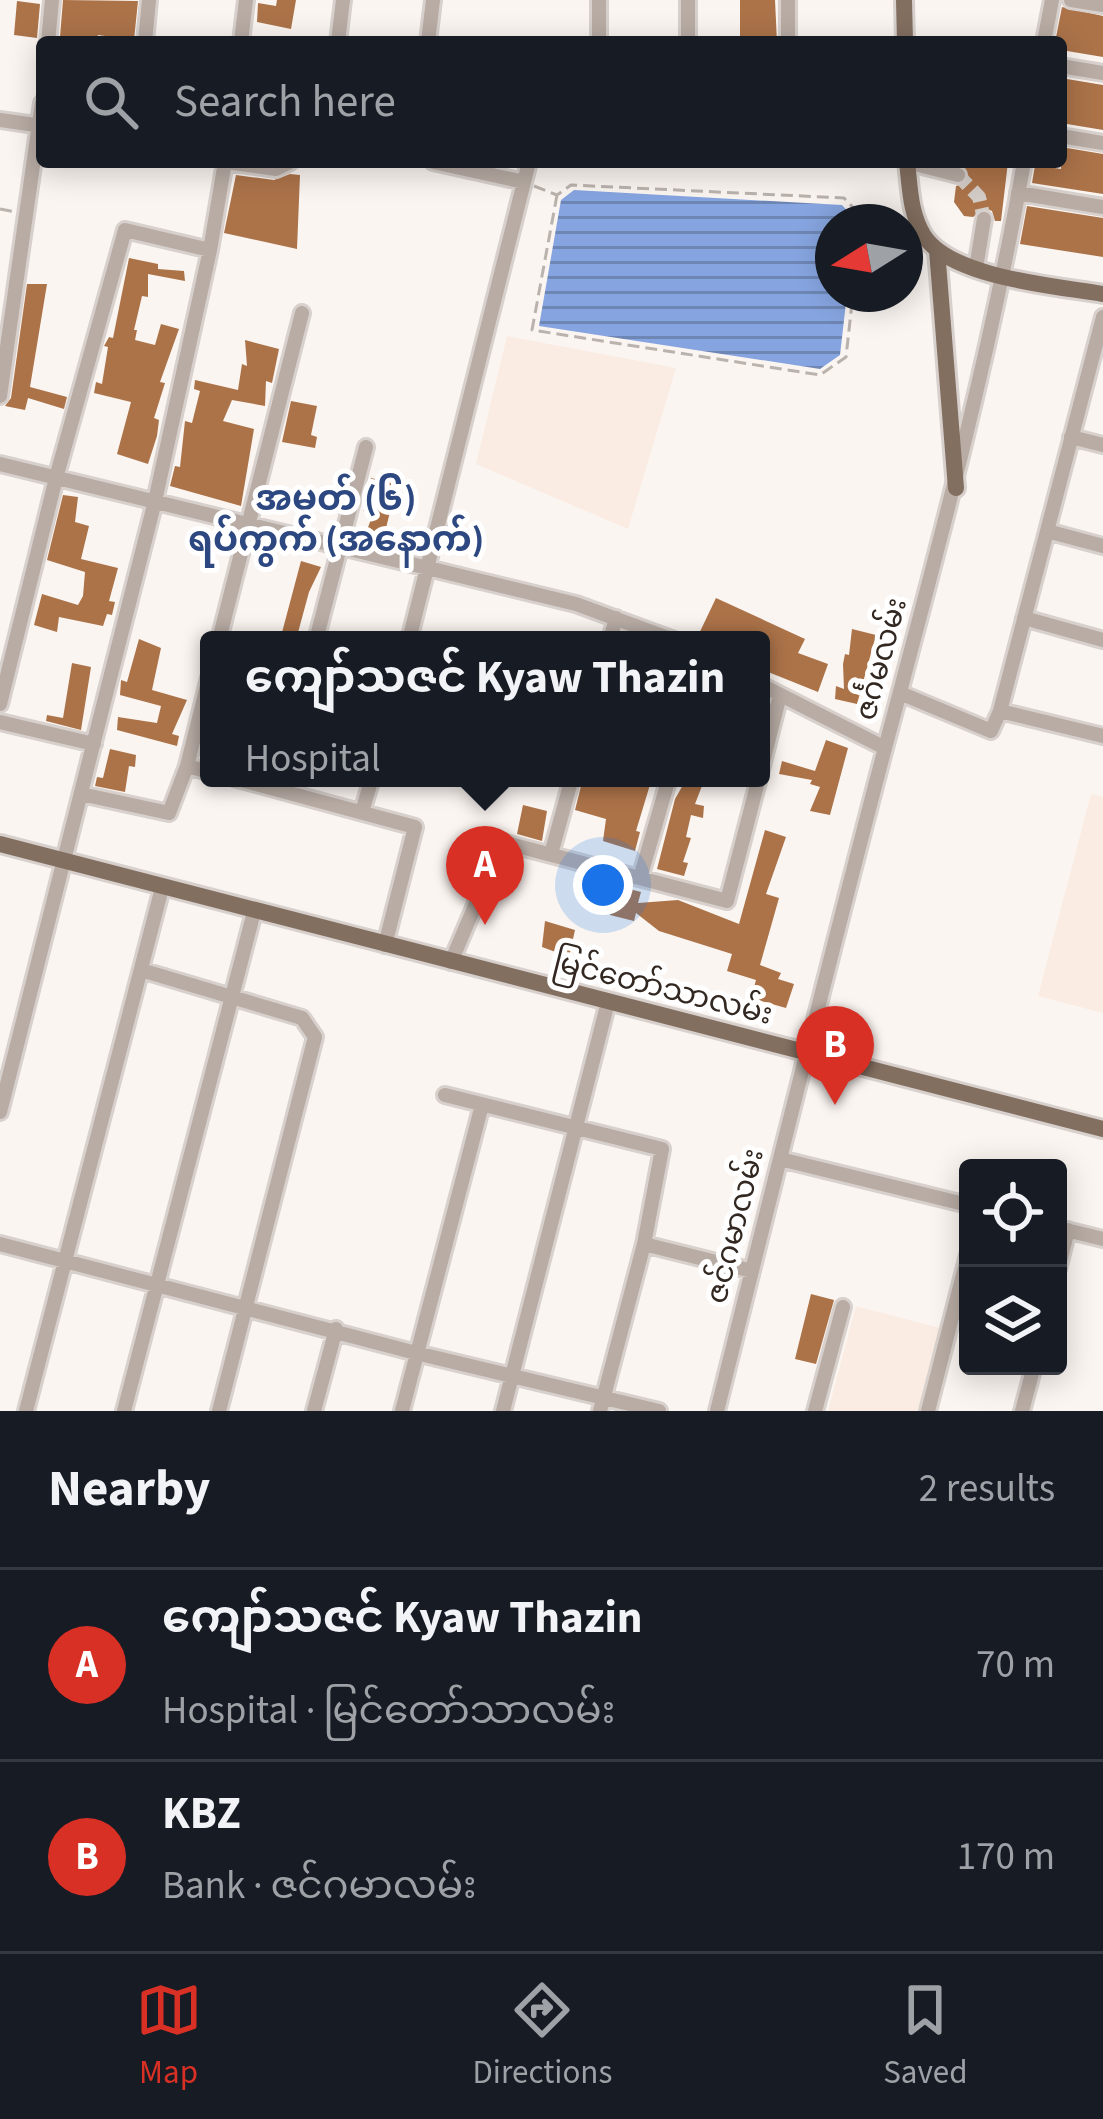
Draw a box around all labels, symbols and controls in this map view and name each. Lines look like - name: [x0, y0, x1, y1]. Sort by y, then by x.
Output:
- search box: [36, 36, 1067, 168]
- icon: search: [78, 69, 144, 135]
- text: Search here: [174, 70, 396, 134]
- north arrow: [815, 204, 923, 312]
- district label: အမှတ် (၆) ရပ်ကွက် (အနောက်): [188, 473, 484, 568]
- street label: ဇင်္ဂမလမ်း: [843, 593, 918, 725]
- popup: [200, 631, 770, 787]
- text: ကျော်သဇင် Kyaw Thazin: [245, 646, 725, 710]
- text: Hospital: [245, 731, 381, 787]
- pin: A: [446, 826, 524, 925]
- your location: [573, 855, 633, 915]
- street label: မြင်တော်သာလမ်း: [548, 939, 777, 1039]
- pin: B: [796, 1006, 874, 1105]
- street label: ဇင်ဂမာလမ်း: [694, 1144, 775, 1308]
- map controls: [959, 1159, 1067, 1375]
- button: locate: [959, 1159, 1067, 1267]
- button: layers: [959, 1267, 1067, 1375]
- text: Nearby: [48, 1453, 210, 1525]
- text: 2 results: [919, 1461, 1055, 1517]
- text: ကျော်သဇင် Kyaw Thazin: [162, 1586, 643, 1650]
- text: A: [76, 1637, 98, 1693]
- text: 70 m: [976, 1637, 1055, 1693]
- text: Hospital · မြင်တော်သာလမ်း: [162, 1683, 615, 1739]
- text: KBZ: [162, 1782, 241, 1846]
- text: B: [75, 1829, 99, 1885]
- text: 170 m: [957, 1829, 1055, 1885]
- text: Bank · ဇင်ဂမာလမ်း: [162, 1858, 477, 1914]
- tab: Map: [136, 1977, 202, 2096]
- tab: Directions: [473, 1977, 612, 2096]
- tab: Saved: [883, 1977, 967, 2096]

